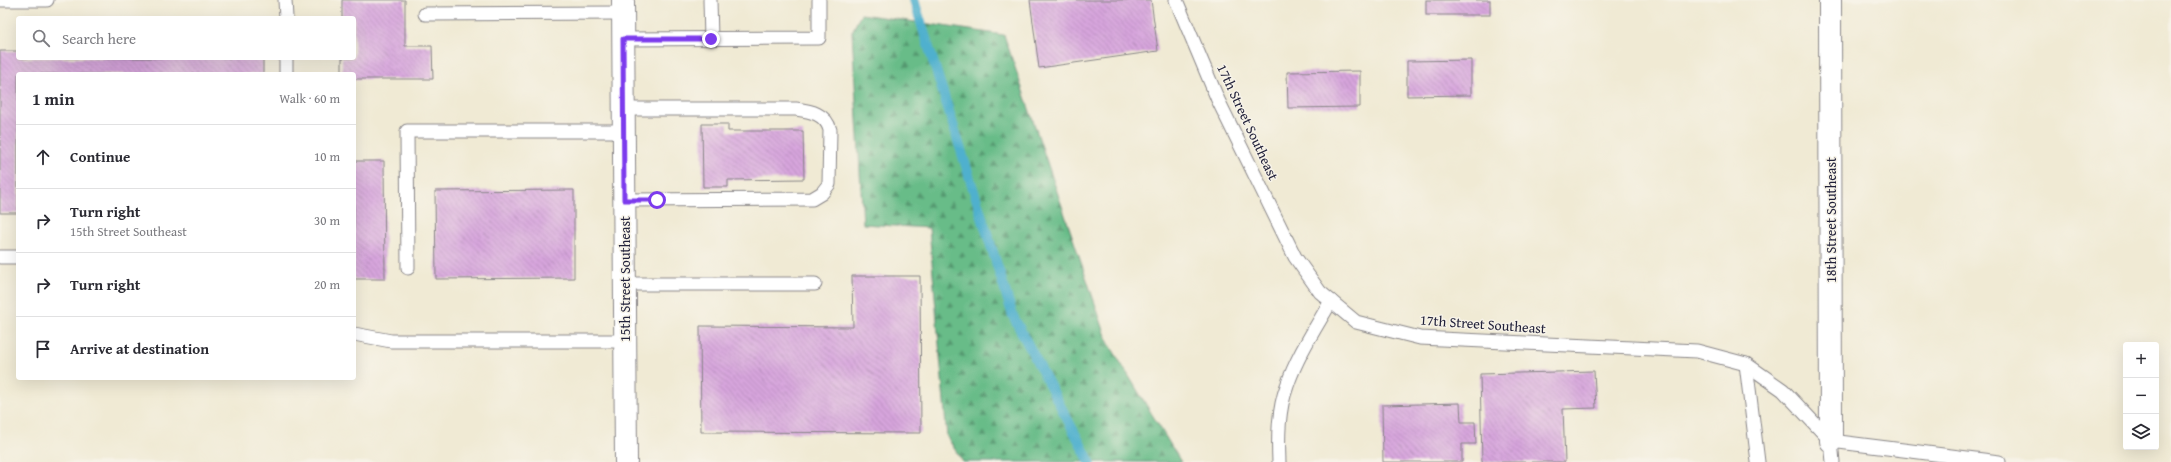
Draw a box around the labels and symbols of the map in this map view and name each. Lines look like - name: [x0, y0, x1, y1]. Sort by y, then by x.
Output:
- route end: [702, 30, 720, 48]
- street label: 17th Street Southeast: [1212, 61, 1284, 183]
- street label: 18th Street Southeast: [1821, 157, 1841, 283]
- route start: [648, 191, 666, 209]
- street label: 15th Street Southeast: [615, 216, 635, 342]
- street label: 17th Street Southeast: [1419, 310, 1547, 338]

